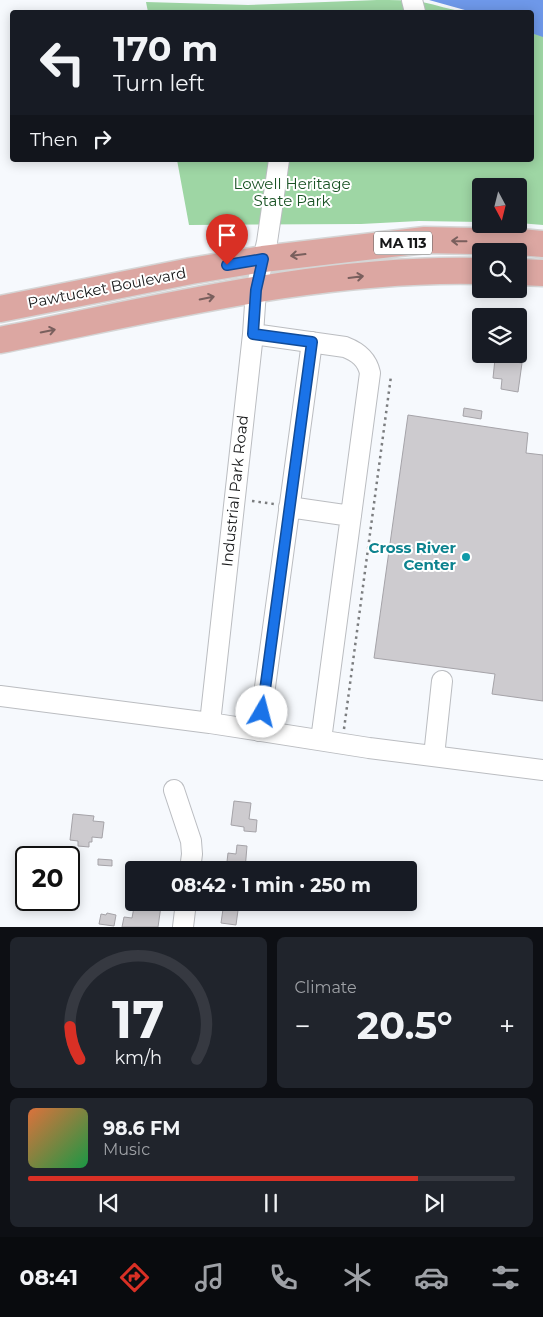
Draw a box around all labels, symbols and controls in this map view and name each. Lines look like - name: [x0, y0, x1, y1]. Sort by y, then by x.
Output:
- text: 170 m: [113, 27, 218, 70]
- icon: left: [30, 30, 95, 95]
- text: Turn left: [113, 70, 205, 97]
- icon: right: [88, 125, 116, 153]
- text: Then: [30, 128, 78, 151]
- park label: Lowell Heritage State Park: [234, 174, 350, 210]
- north arrow: [472, 178, 528, 232]
- map controls: [472, 178, 527, 363]
- pin: [206, 214, 248, 265]
- icon: arrive: [213, 221, 241, 249]
- road number: MA 113: [374, 232, 432, 254]
- one-way arrow: [452, 236, 468, 246]
- button: search: [472, 243, 527, 298]
- one-way arrow: [290, 250, 306, 260]
- street label: Pawtucket Boulevard: [26, 263, 188, 312]
- one-way arrow: [348, 272, 364, 282]
- one-way arrow: [199, 293, 215, 302]
- button: layers: [472, 308, 527, 363]
- one-way arrow: [39, 325, 55, 335]
- street label: Industrial Park Road: [217, 414, 252, 568]
- place label: Cross River Center: [369, 538, 457, 574]
- marker: Cross River Center: [460, 551, 472, 563]
- position arrow: [235, 685, 287, 737]
- speed limit sign: 20: [15, 846, 80, 911]
- text: 08:42 · 1 min · 250 m: [171, 874, 371, 897]
- text: Climate: [295, 978, 357, 997]
- text: 17: [112, 988, 165, 1051]
- text: 20.5°: [357, 1002, 453, 1049]
- text: −: [295, 1009, 311, 1043]
- text: +: [499, 1009, 515, 1043]
- text: km/h: [114, 1047, 162, 1068]
- text: 98.6 FM: [103, 1117, 180, 1140]
- text: Music: [103, 1140, 150, 1159]
- icon: previous: [95, 1189, 123, 1217]
- icon: pause: [257, 1189, 285, 1217]
- icon: next: [420, 1189, 448, 1217]
- icon: directions: [117, 1260, 152, 1295]
- icon: music: [192, 1260, 227, 1295]
- icon: phone: [266, 1260, 301, 1295]
- icon: climate: [340, 1260, 375, 1295]
- icon: car: [414, 1260, 449, 1295]
- icon: filters: [488, 1260, 523, 1295]
- text: 08:41: [20, 1264, 78, 1291]

